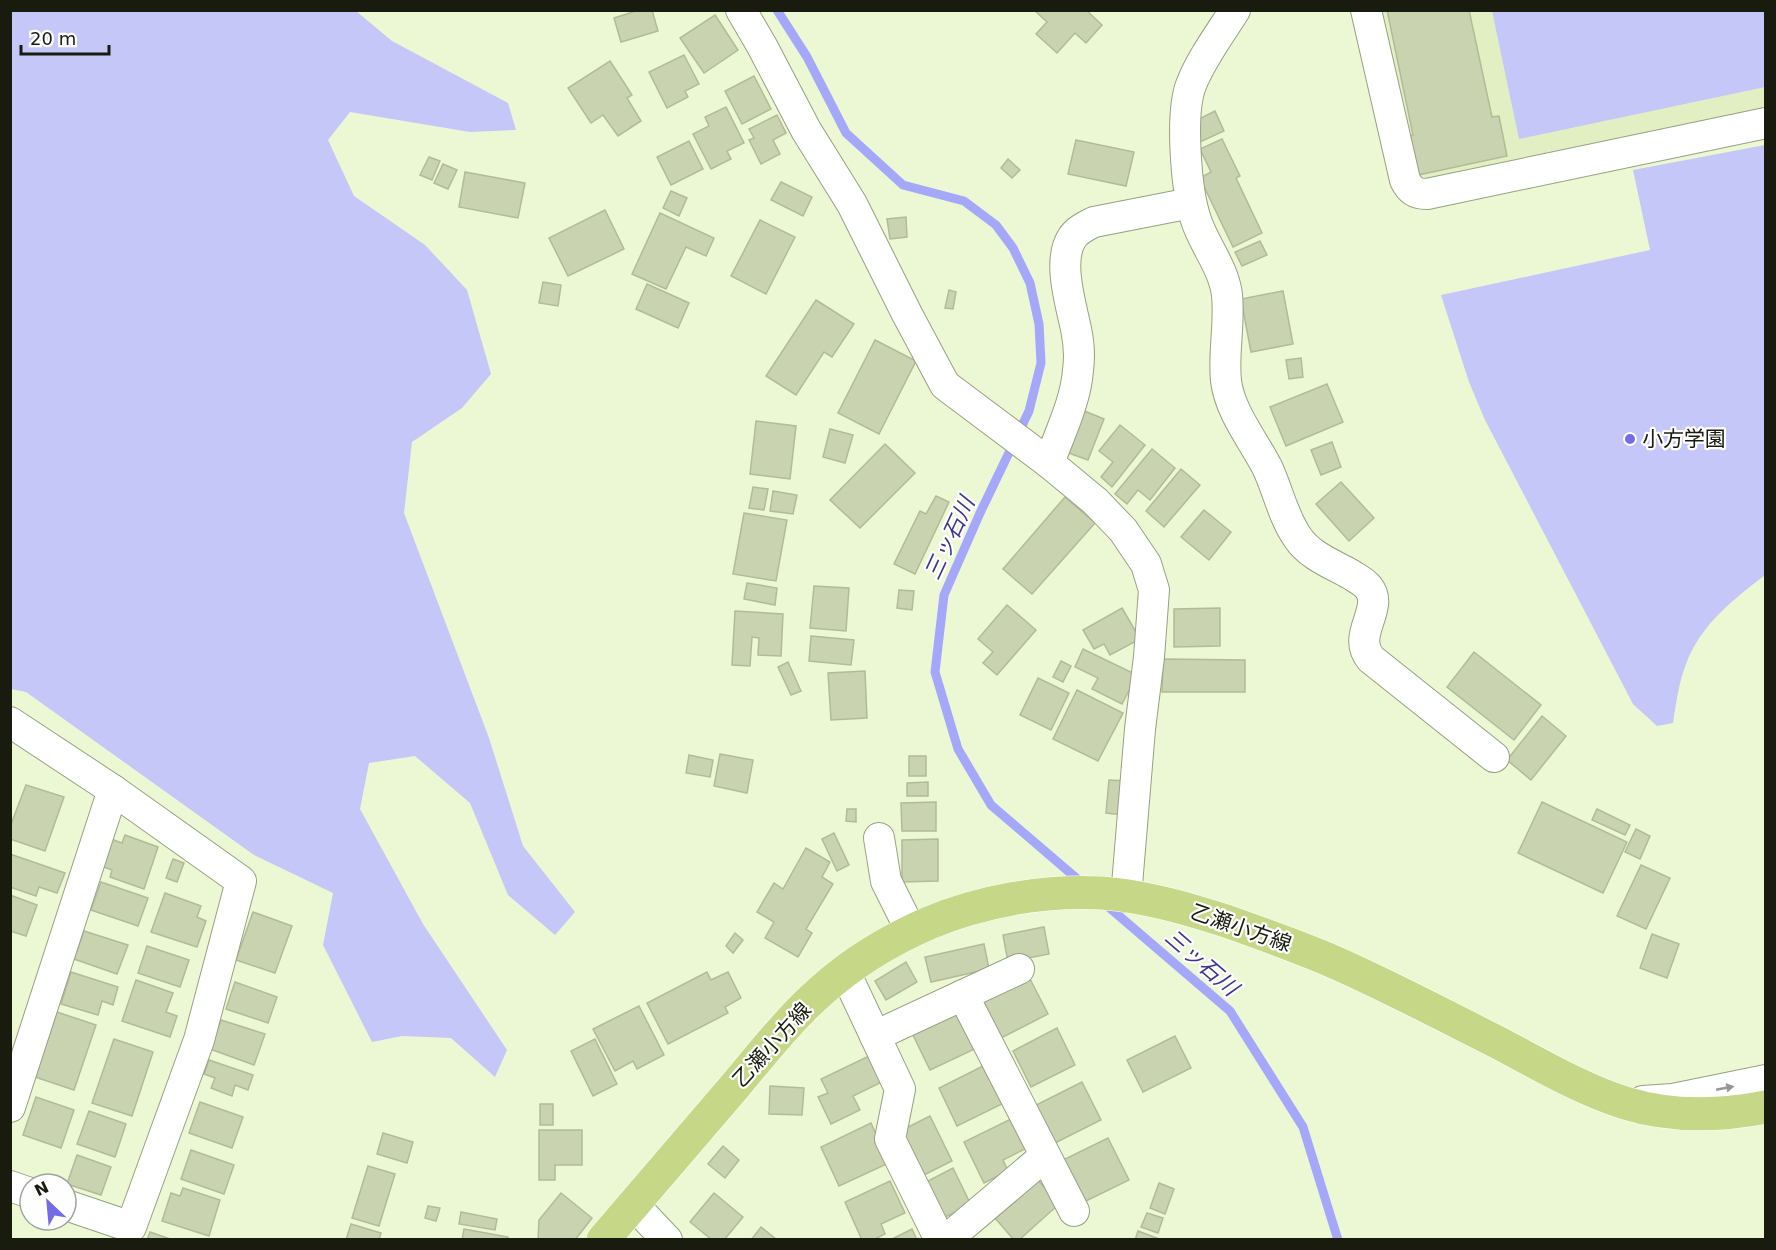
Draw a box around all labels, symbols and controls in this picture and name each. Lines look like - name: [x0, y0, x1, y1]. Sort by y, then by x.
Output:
- scale bar: [21, 18, 110, 56]
- text: 20 m: [30, 28, 76, 49]
- place label: 小方学園: [1642, 427, 1726, 451]
- marker: 小方学園: [1623, 432, 1637, 446]
- water label: 三ッ石川: [920, 491, 980, 583]
- street label: 乙瀬小方線: [1187, 900, 1295, 956]
- water label: 三ッ石川: [1160, 924, 1245, 1002]
- street label: 乙瀬小方線: [728, 998, 816, 1092]
- one-way arrow: [1715, 1083, 1734, 1092]
- north arrow: [18, 1172, 78, 1232]
- text: N: [31, 1177, 52, 1200]

